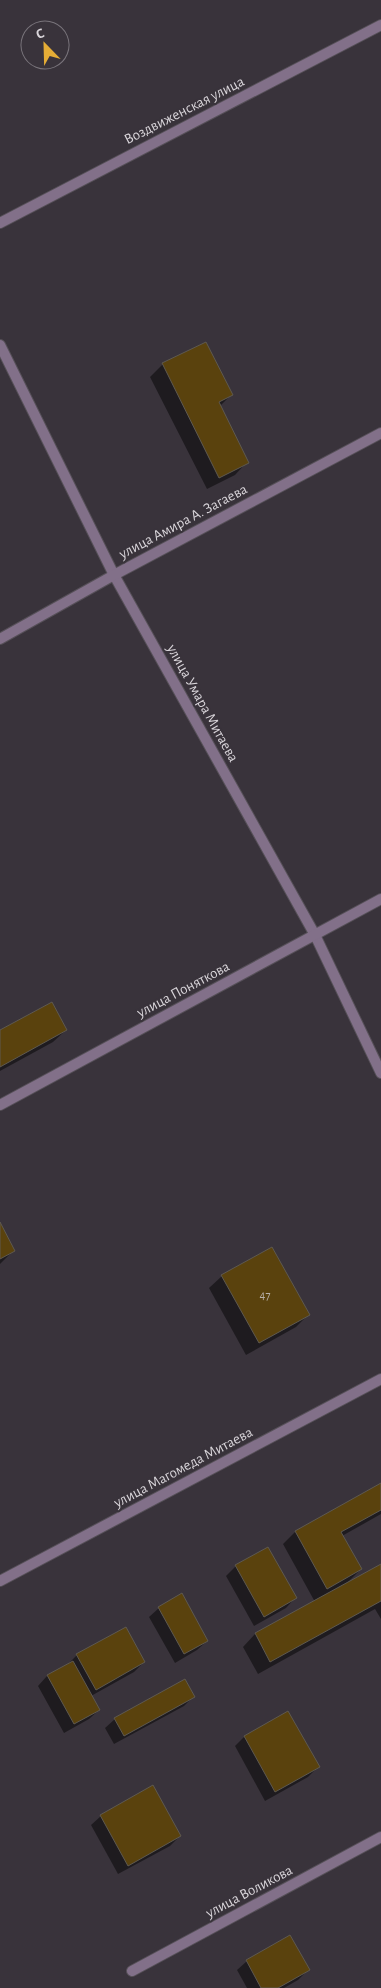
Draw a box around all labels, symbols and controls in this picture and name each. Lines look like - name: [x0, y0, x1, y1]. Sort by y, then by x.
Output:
- north arrow: [20, 20, 70, 70]
- text: С: [34, 26, 47, 42]
- street label: Воздвиженская улица: [122, 74, 247, 147]
- street label: улица Амира А. Загаева: [116, 481, 250, 562]
- street label: улица Умара Митаева: [164, 641, 241, 765]
- street label: улица Поняткова: [134, 959, 232, 1021]
- house number: 47: [260, 1289, 270, 1301]
- street label: улица Магомеда Митаева: [110, 1424, 255, 1511]
- street label: улица Воликова: [203, 1862, 295, 1921]

